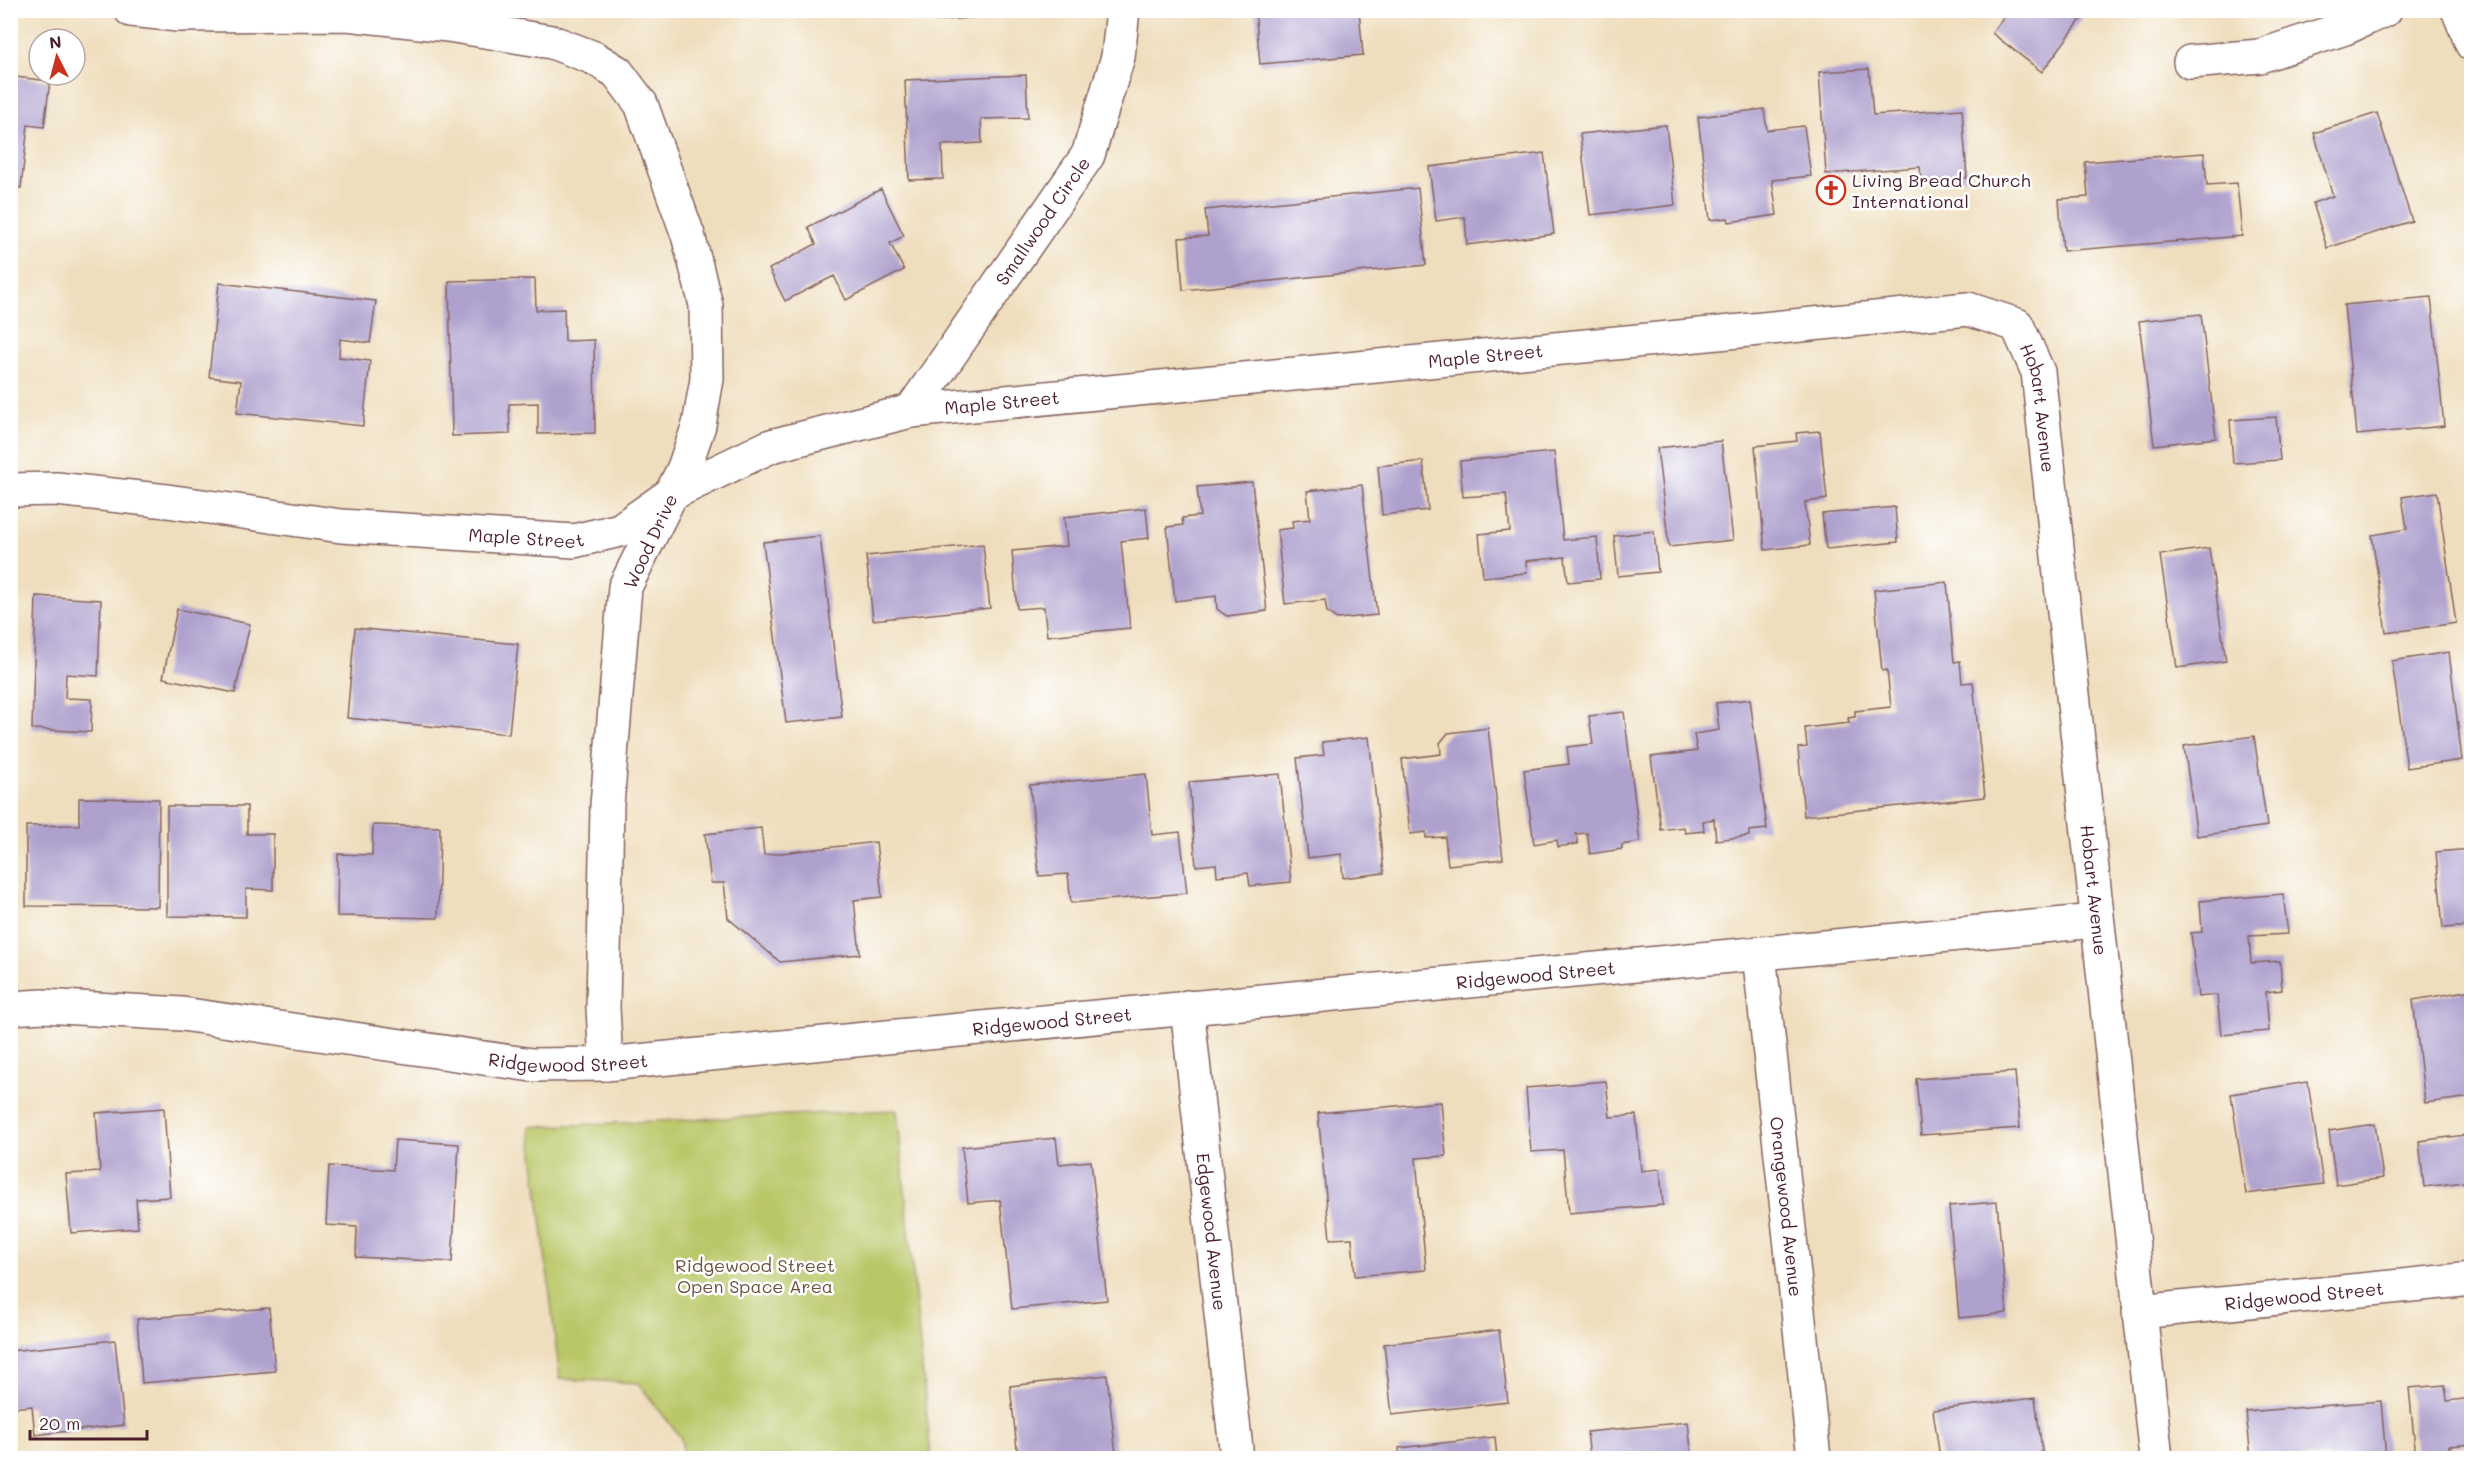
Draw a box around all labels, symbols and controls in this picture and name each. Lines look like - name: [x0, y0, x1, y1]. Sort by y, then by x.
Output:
- north arrow: [27, 27, 87, 87]
- text: N: [48, 31, 63, 53]
- street label: Smallwood Circle: [990, 152, 1095, 290]
- place label: Living Bread Church International: [1852, 168, 2031, 213]
- church icon: Living Bread Church International: [1815, 174, 1847, 206]
- street label: Maple Street: [1427, 338, 1544, 373]
- street label: Hobart Avenue: [2015, 339, 2061, 474]
- street label: Maple Street: [943, 385, 1060, 420]
- street label: Wood Drive: [618, 490, 682, 592]
- street label: Maple Street: [468, 522, 586, 553]
- street label: Hobart Avenue: [2075, 824, 2113, 957]
- street label: Ridgewood Street: [1455, 955, 1616, 994]
- street label: Ridgewood Street: [971, 1002, 1133, 1041]
- street label: Ridgewood Street: [487, 1047, 649, 1077]
- street label: Orangewood Avenue: [1765, 1115, 1808, 1298]
- street label: Edgewood Avenue: [1191, 1152, 1233, 1312]
- park label: Ridgewood Street Open Space Area: [675, 1253, 835, 1298]
- street label: Ridgewood Street: [2223, 1276, 2385, 1315]
- scale bar: [30, 1403, 147, 1441]
- text: 20 m: [39, 1411, 80, 1435]

